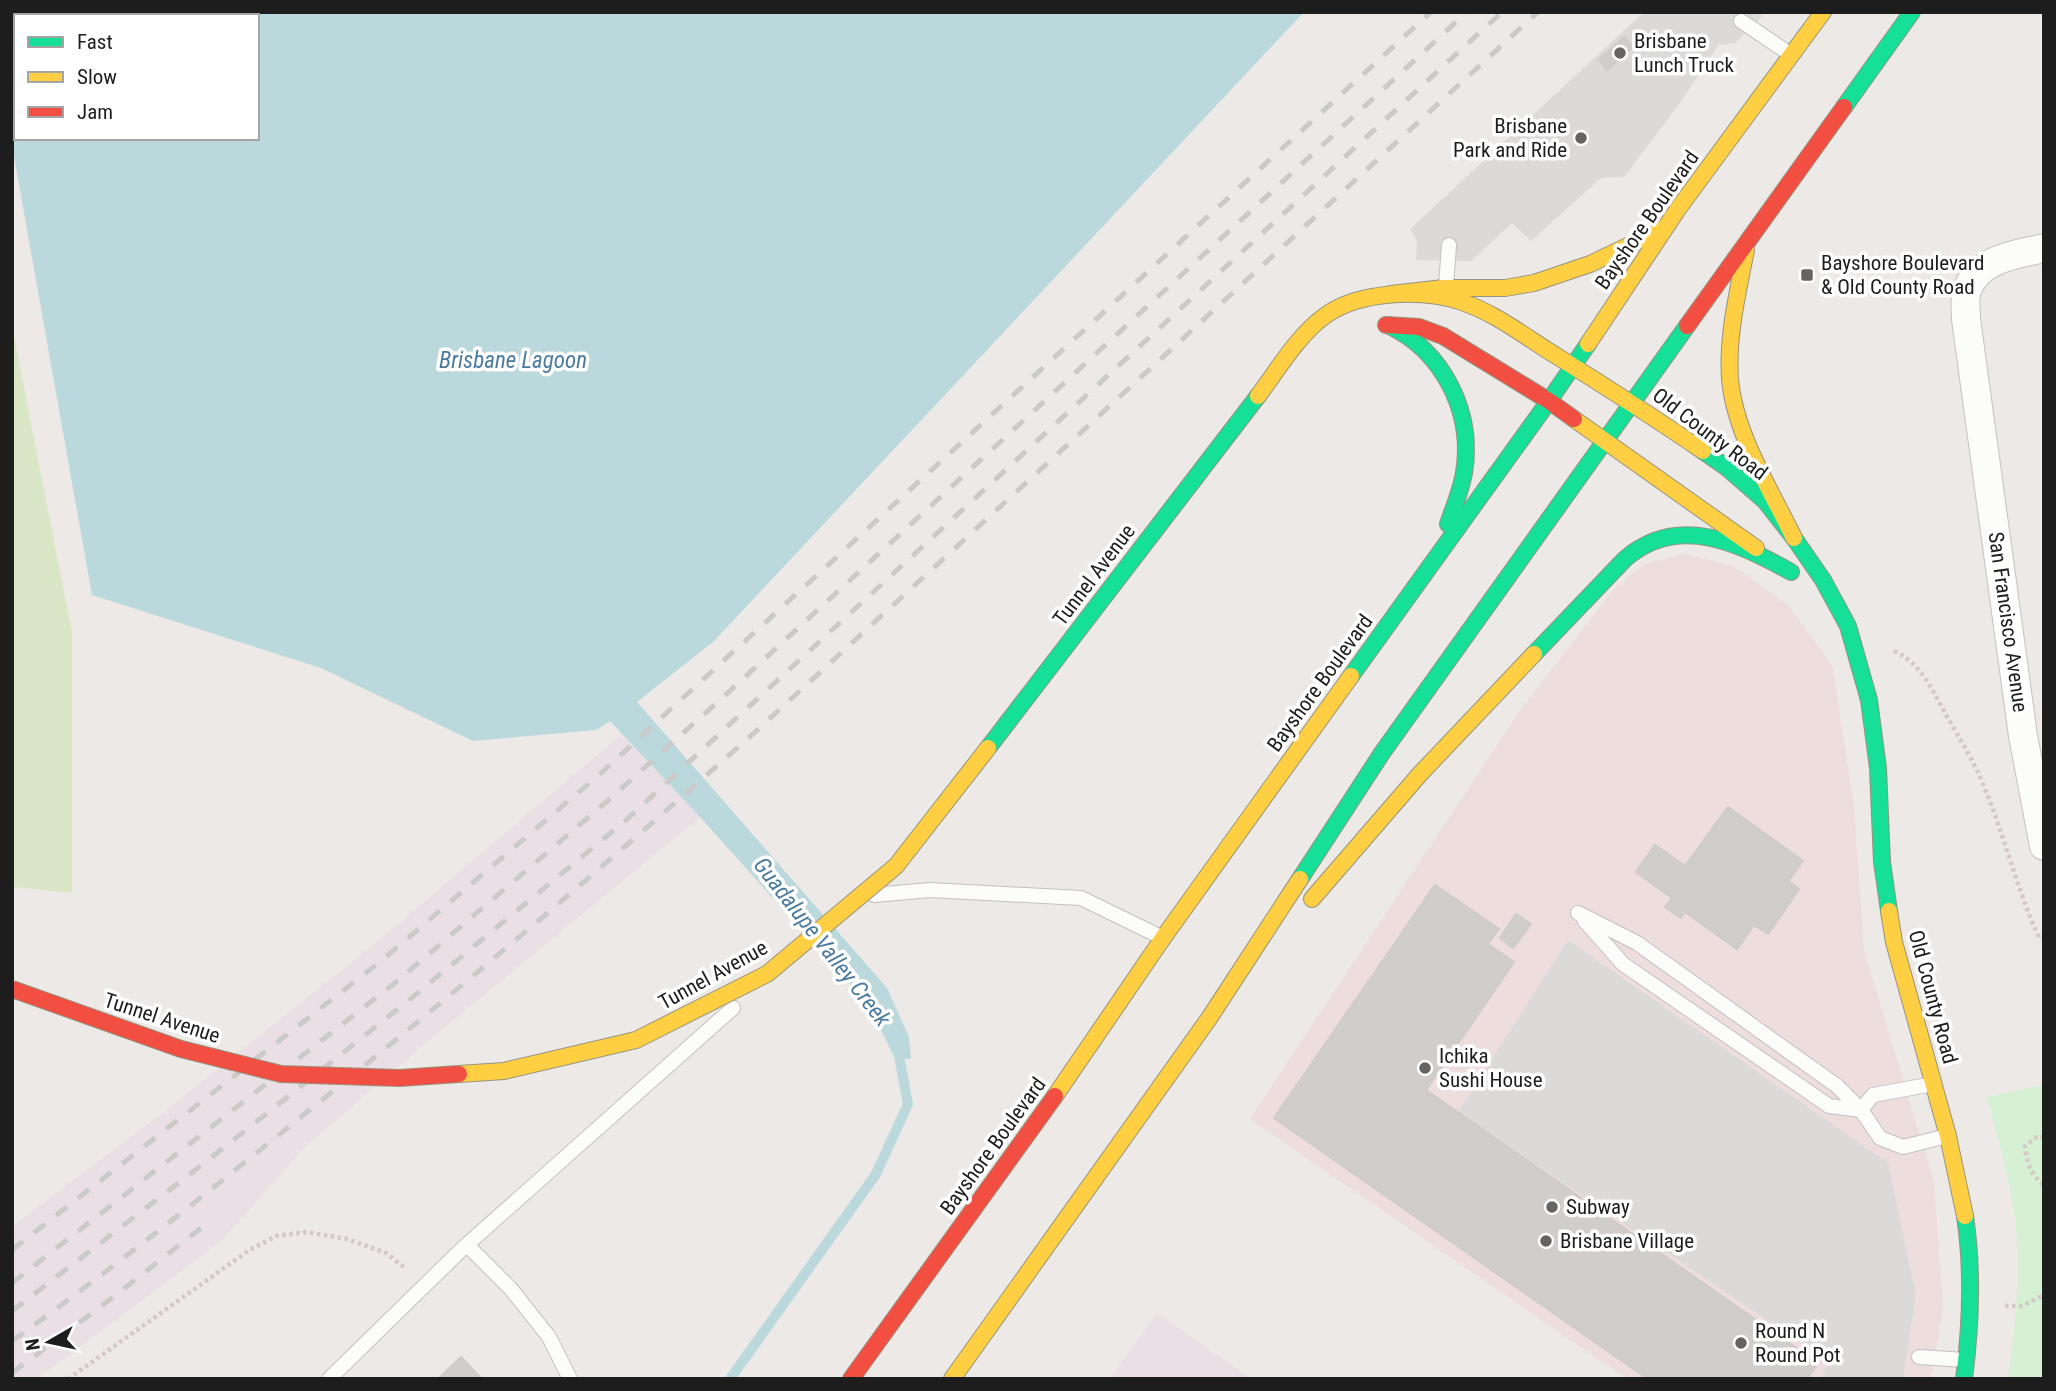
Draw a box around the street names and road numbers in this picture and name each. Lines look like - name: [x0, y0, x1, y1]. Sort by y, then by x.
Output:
- street label: Bayshore Boulevard: [1590, 146, 1704, 294]
- street label: Old County Road: [1648, 383, 1772, 485]
- street label: Tunnel Avenue: [1048, 520, 1140, 630]
- street label: San Francisco Avenue: [1983, 530, 2033, 714]
- street label: Bayshore Boulevard: [1262, 610, 1378, 756]
- street label: Old County Road: [1904, 928, 1962, 1066]
- street label: Tunnel Avenue: [655, 935, 772, 1015]
- street label: Tunnel Avenue: [101, 988, 223, 1048]
- street label: Bayshore Boulevard: [935, 1073, 1051, 1219]

